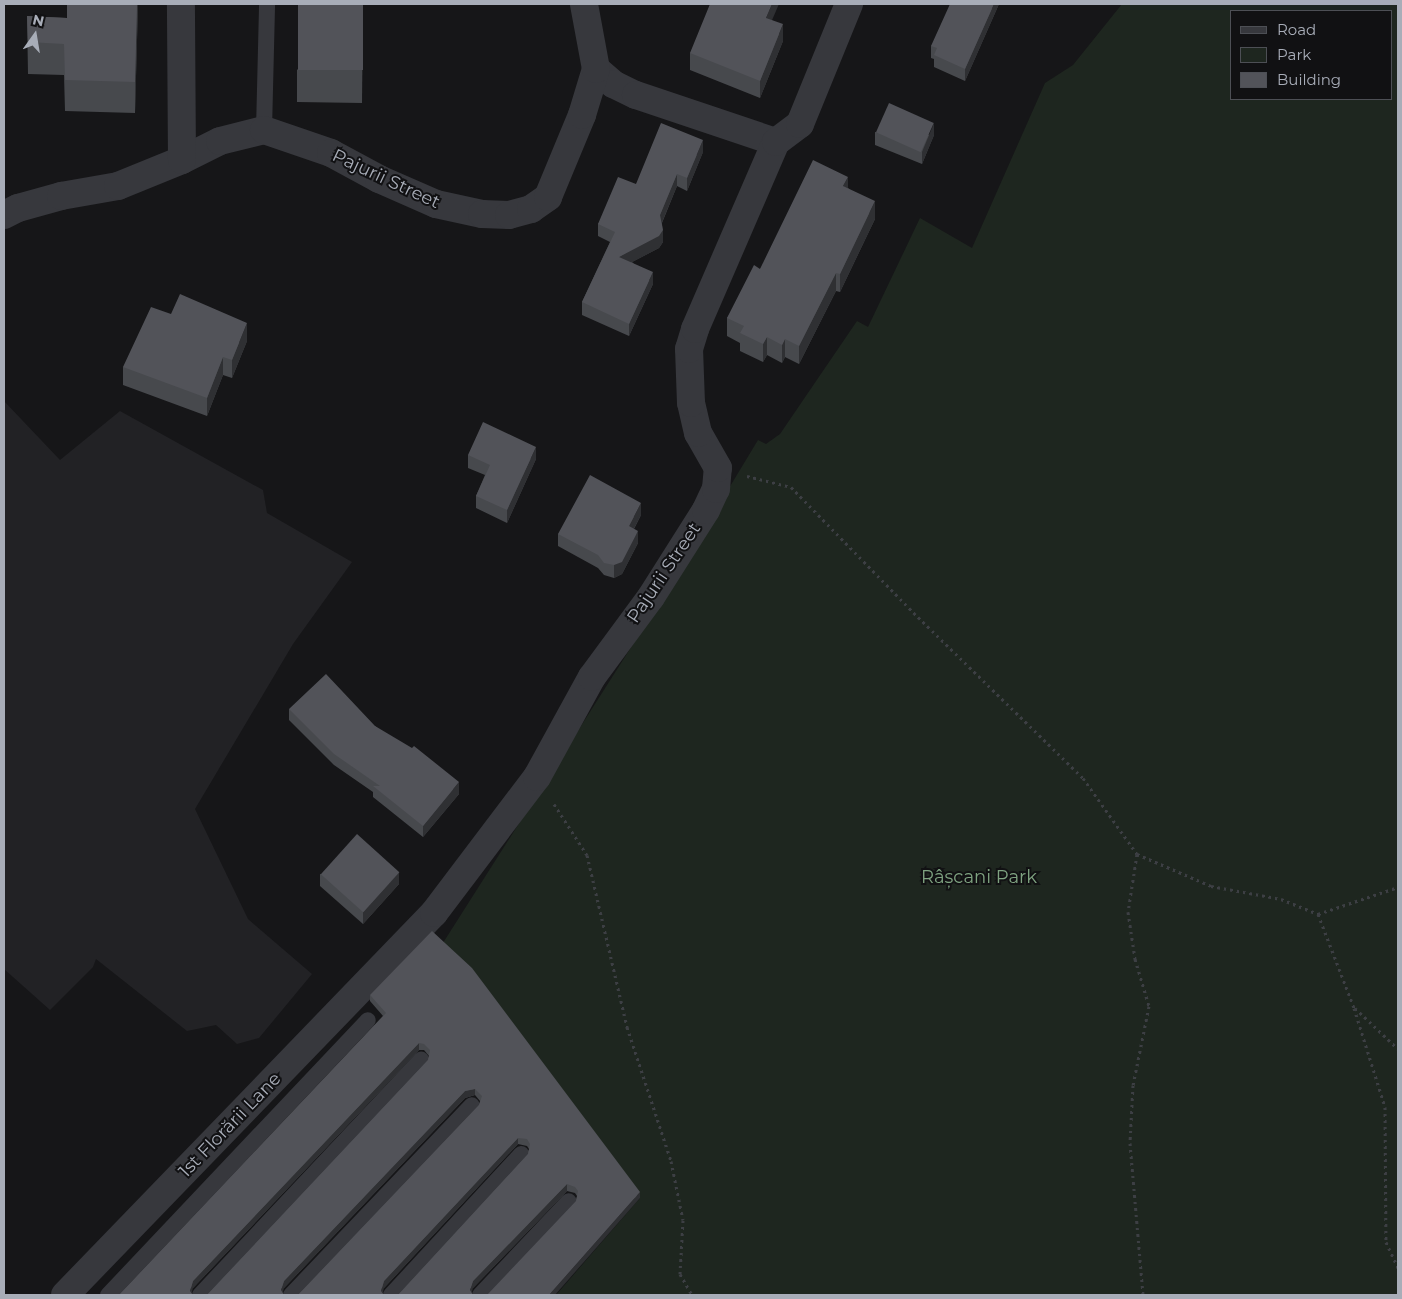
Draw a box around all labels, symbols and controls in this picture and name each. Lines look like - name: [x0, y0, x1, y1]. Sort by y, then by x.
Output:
- north arrow: [10, 10, 60, 60]
- text: N: [31, 10, 46, 30]
- legend: [1230, 10, 1392, 100]
- text: Road: [1277, 20, 1316, 39]
- text: Park: [1277, 45, 1311, 64]
- text: Building: [1277, 70, 1341, 89]
- street label: Pajurii Street: [329, 145, 443, 213]
- street label: Pajurii Street: [623, 519, 705, 627]
- park label: Râșcani Park: [921, 866, 1037, 888]
- street label: 1st Florării Lane: [174, 1068, 286, 1182]

